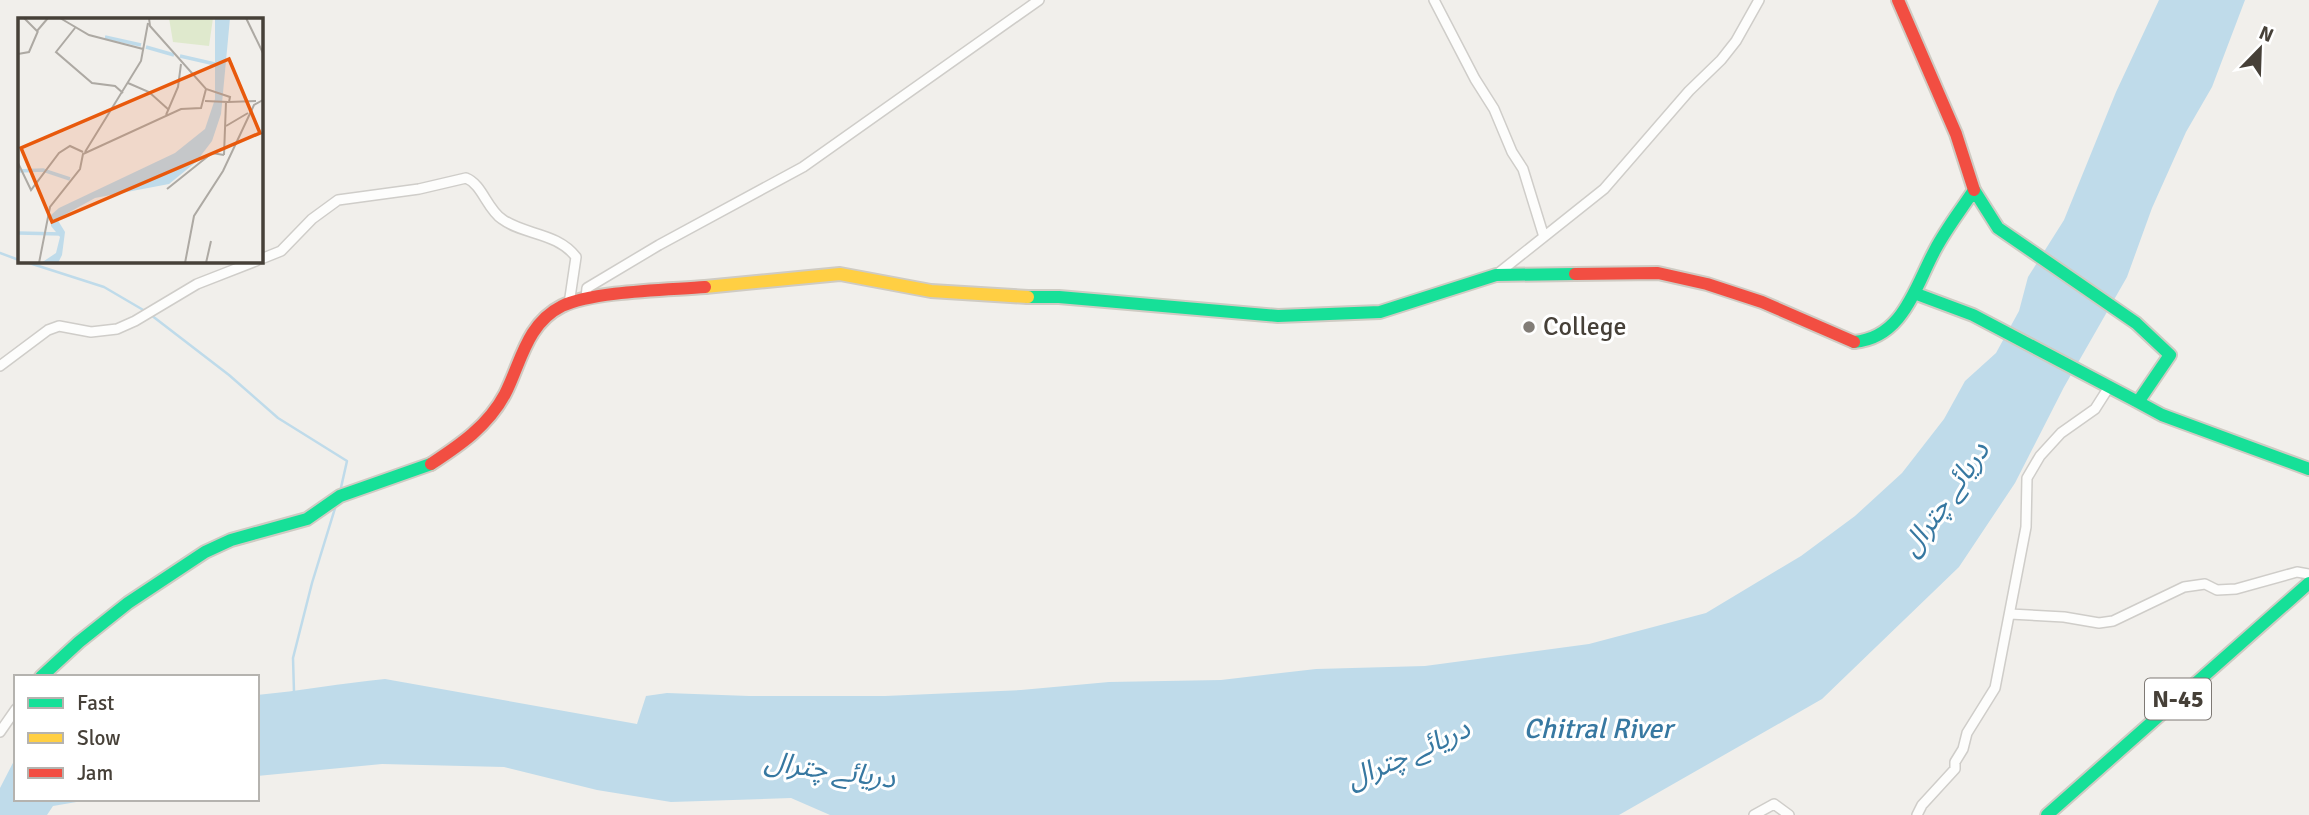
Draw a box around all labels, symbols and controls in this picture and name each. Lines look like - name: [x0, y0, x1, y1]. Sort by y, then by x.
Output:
- north arrow: [2225, 14, 2295, 84]
- inset map: [18, 18, 262, 262]
- text: N: [2255, 21, 2277, 48]
- place label: College: [1543, 311, 1627, 343]
- marker: College: [1521, 319, 1537, 335]
- water label: دریائے چترال: [1893, 435, 1998, 563]
- legend: [14, 675, 259, 801]
- road number: N-45: [2145, 678, 2211, 720]
- text: Fast: [77, 690, 114, 716]
- water label: دریائے چترال: [1341, 711, 1476, 797]
- water label: Chitral River: [1524, 712, 1676, 746]
- text: Slow: [77, 725, 121, 751]
- water label: دریائے چترال: [762, 744, 898, 797]
- text: Jam: [77, 760, 113, 786]

